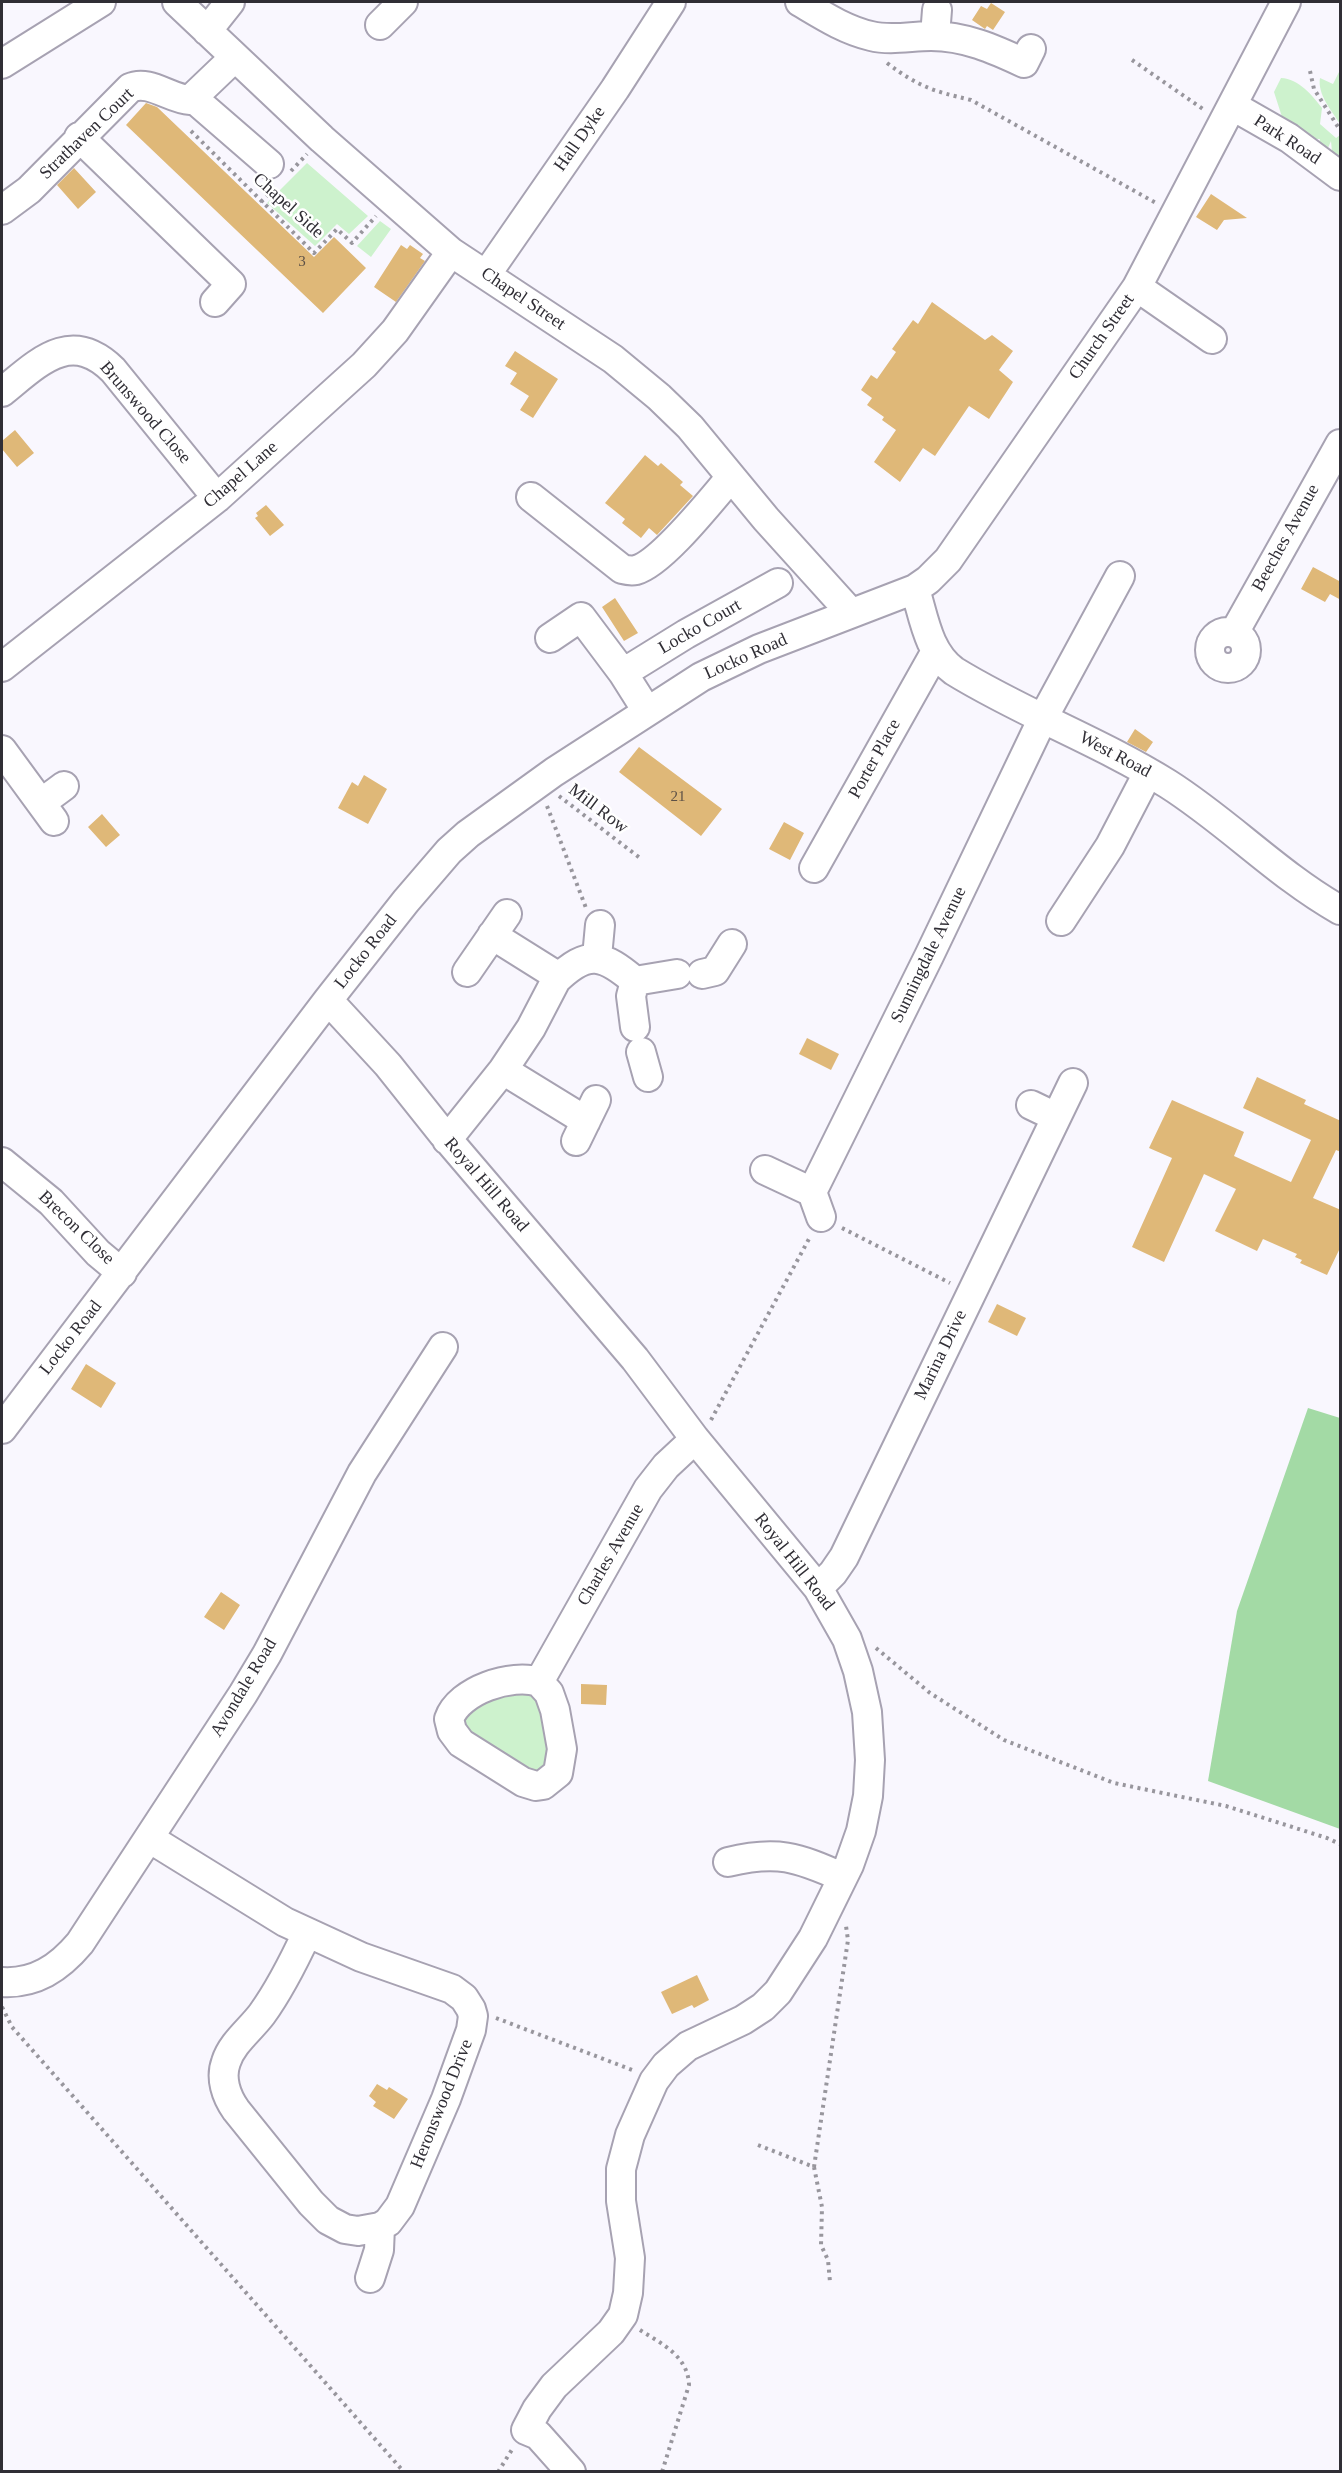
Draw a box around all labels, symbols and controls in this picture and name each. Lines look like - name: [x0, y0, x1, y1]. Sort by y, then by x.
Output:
- street label: Strathaven Court: [35, 84, 139, 184]
- street label: Hall Dyke: [550, 102, 610, 176]
- street label: Park Road: [1249, 110, 1325, 170]
- street label: Chapel Side: [248, 169, 328, 243]
- house number: 3: [298, 253, 306, 271]
- street label: Chapel Street: [477, 263, 569, 335]
- street label: Church Street: [1065, 290, 1139, 384]
- street label: Brunswood Close: [95, 357, 195, 469]
- street label: Chapel Lane: [199, 437, 283, 513]
- street label: Beeches Avenue: [1248, 481, 1324, 595]
- street label: Locko Court: [655, 595, 745, 659]
- street label: Locko Road: [701, 629, 791, 685]
- street label: Porter Place: [844, 716, 906, 802]
- street label: West Road: [1075, 727, 1155, 783]
- street label: Mill Row: [564, 779, 632, 839]
- house number: 21: [670, 788, 686, 806]
- street label: Sunningdale Avenue: [887, 883, 971, 1027]
- street label: Locko Road: [330, 910, 402, 994]
- street label: Royal Hill Road: [439, 1133, 533, 1237]
- street label: Brecon Close: [33, 1186, 119, 1270]
- street label: Locko Road: [35, 1296, 107, 1380]
- street label: Marina Drive: [910, 1306, 972, 1404]
- street label: Charles Avenue: [573, 1500, 649, 1610]
- street label: Royal Hill Road: [749, 1509, 839, 1615]
- street label: Avondale Road: [206, 1635, 282, 1741]
- street label: Heronswood Drive: [406, 2036, 478, 2172]

